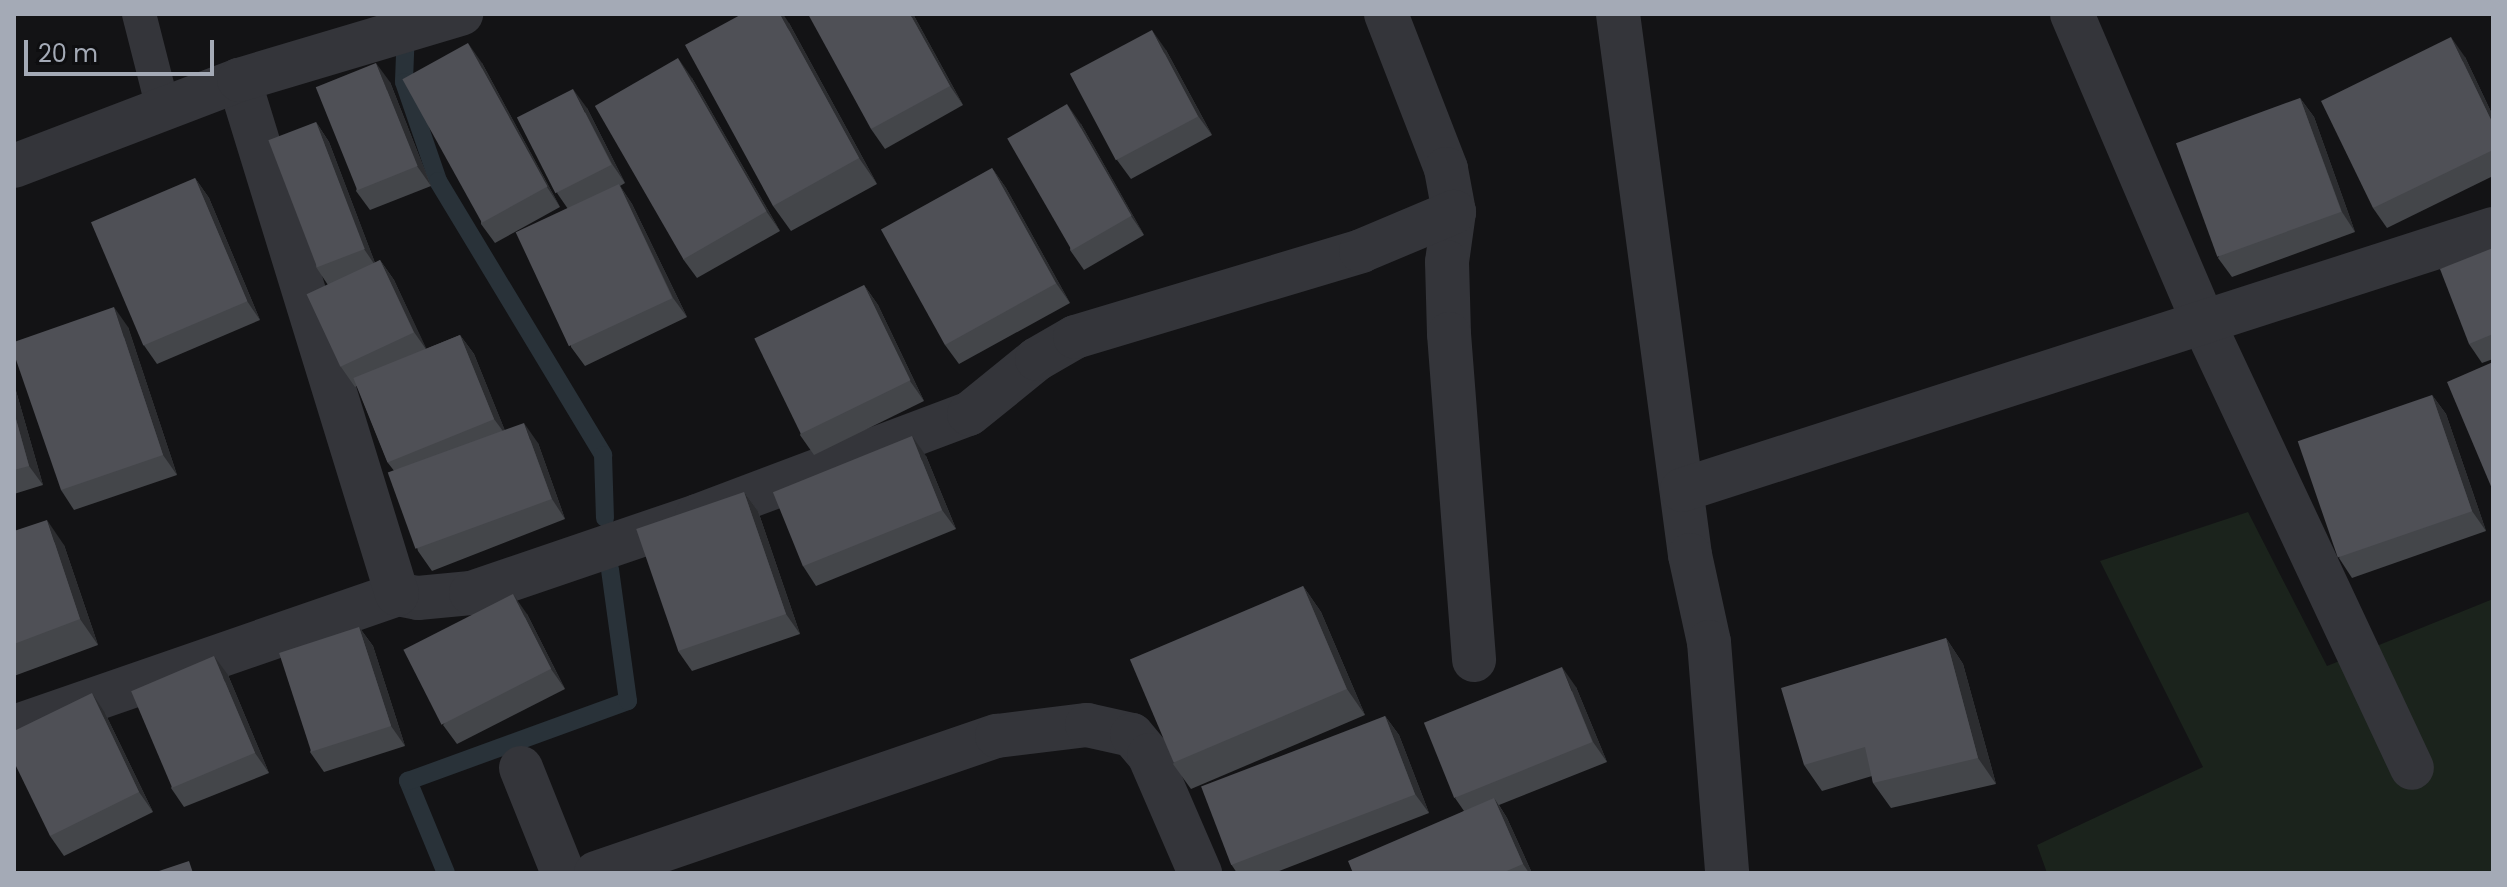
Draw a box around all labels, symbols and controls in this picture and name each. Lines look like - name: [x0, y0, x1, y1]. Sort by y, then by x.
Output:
- scale bar: [28, 24, 218, 74]
- text: 20 m: [38, 37, 98, 70]

